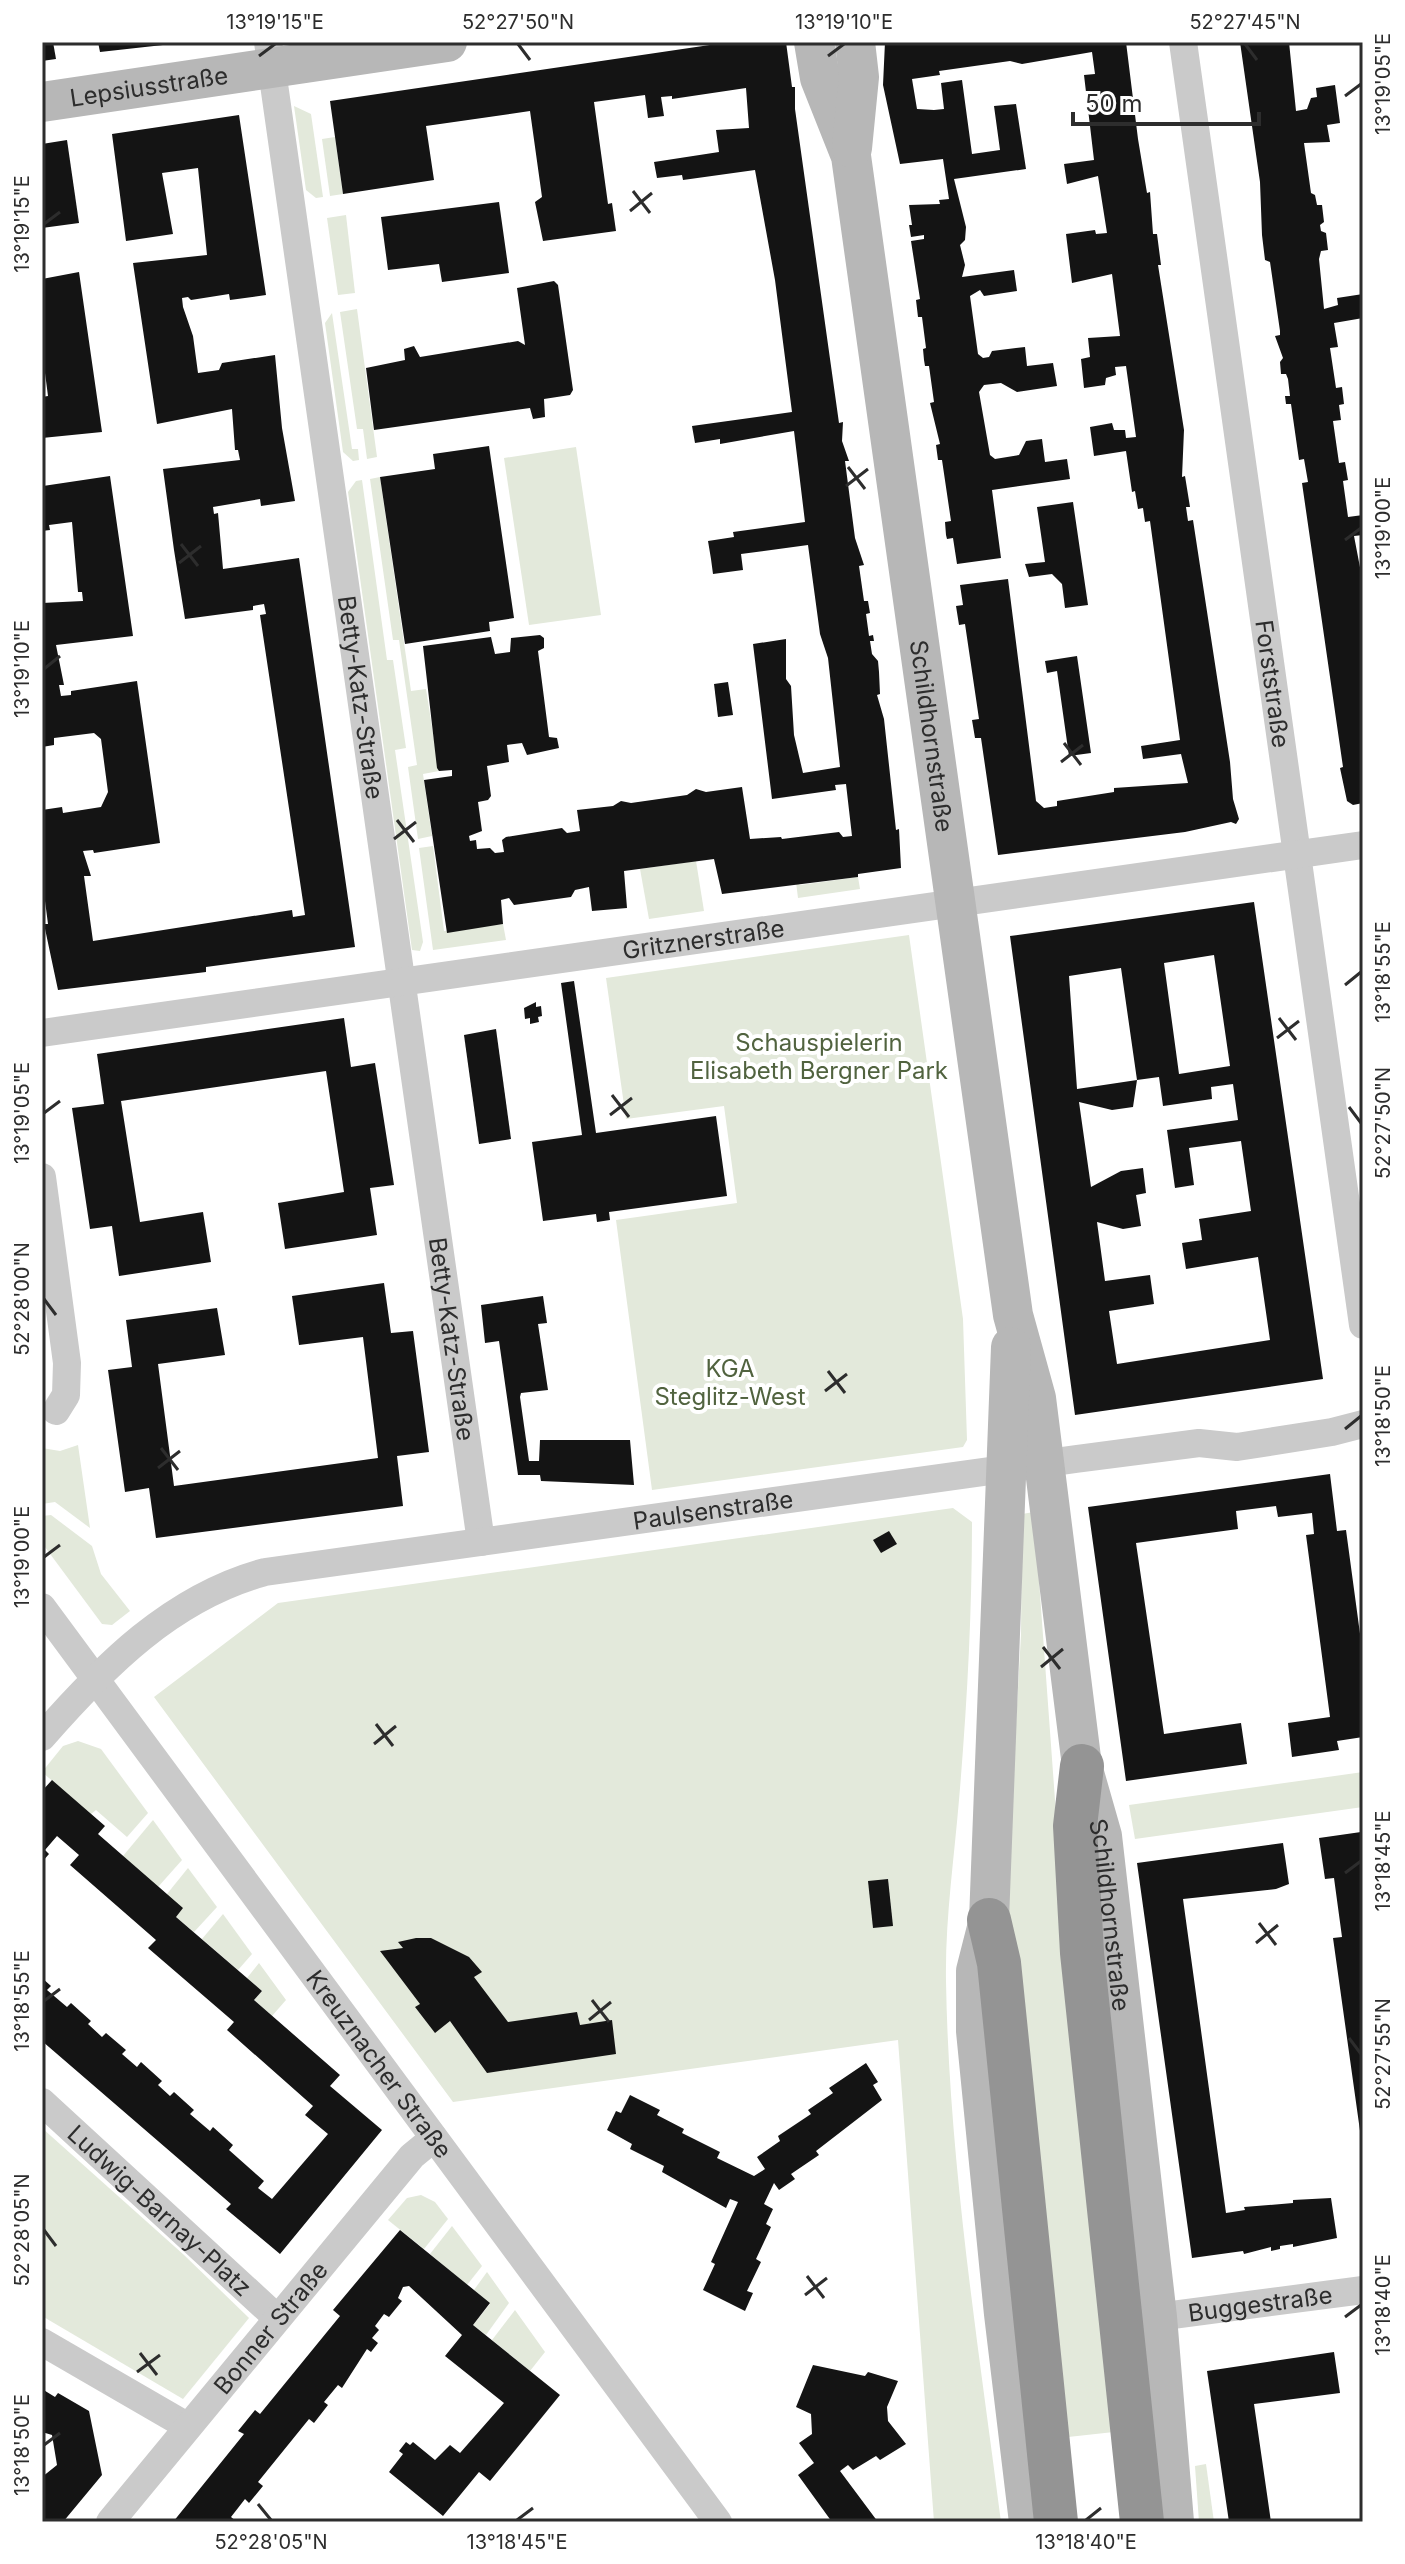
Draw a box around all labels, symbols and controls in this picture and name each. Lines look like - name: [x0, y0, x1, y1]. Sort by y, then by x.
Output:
- text: 13°19'15"E: [226, 10, 324, 34]
- text: 52°27'50"N: [462, 10, 574, 34]
- text: 13°19'10"E: [795, 10, 893, 34]
- text: 52°27'45"N: [1189, 10, 1301, 34]
- text: 13°19'05"E: [1371, 33, 1395, 135]
- street label: Lepsiusstraße: [68, 60, 230, 112]
- scale bar: [1073, 76, 1259, 126]
- text: 50 m: [1085, 89, 1143, 118]
- text: 13°19'15"E: [10, 175, 34, 273]
- text: 13°19'00"E: [1371, 477, 1395, 579]
- street label: Betty-Katz-Straße: [332, 594, 390, 801]
- street label: Forststraße: [1250, 618, 1296, 750]
- text: 13°19'10"E: [10, 620, 34, 718]
- street label: Schildhornstraße: [904, 638, 960, 834]
- street label: Gritznerstraße: [620, 913, 786, 965]
- text: 13°18'55"E: [1371, 921, 1395, 1023]
- park label: Schauspielerin Elisabeth Bergner Park: [690, 1028, 948, 1085]
- text: 13°19'05"E: [10, 1062, 34, 1164]
- text: 52°27'50"N: [1371, 1067, 1395, 1179]
- street label: Betty-Katz-Straße: [423, 1235, 481, 1443]
- text: 52°28'00"N: [10, 1242, 34, 1356]
- park label: KGA Steglitz-West: [654, 1354, 806, 1411]
- text: 13°18'50"E: [1371, 1365, 1395, 1467]
- street label: Paulsenstraße: [631, 1484, 795, 1535]
- text: 13°19'00"E: [10, 1506, 34, 1608]
- text: 13°18'45"E: [1371, 1811, 1395, 1911]
- street label: Schildhornstraße: [1083, 1815, 1136, 2013]
- text: 13°18'55"E: [10, 1950, 34, 2052]
- street label: Kreuznacher Straße: [301, 1964, 458, 2163]
- text: 52°27'55"N: [1371, 1998, 1395, 2110]
- street label: Ludwig-Barnay-Platz: [62, 2119, 258, 2302]
- text: 52°28'05"N: [10, 2173, 34, 2287]
- text: 13°18'40"E: [1371, 2254, 1395, 2356]
- street label: Bonner Straße: [207, 2256, 333, 2400]
- street label: Buggestraße: [1186, 2280, 1334, 2327]
- text: 13°18'50"E: [10, 2394, 34, 2496]
- text: 52°28'05"N: [214, 2530, 328, 2554]
- text: 13°18'45"E: [467, 2530, 567, 2554]
- text: 13°18'40"E: [1035, 2530, 1137, 2554]

